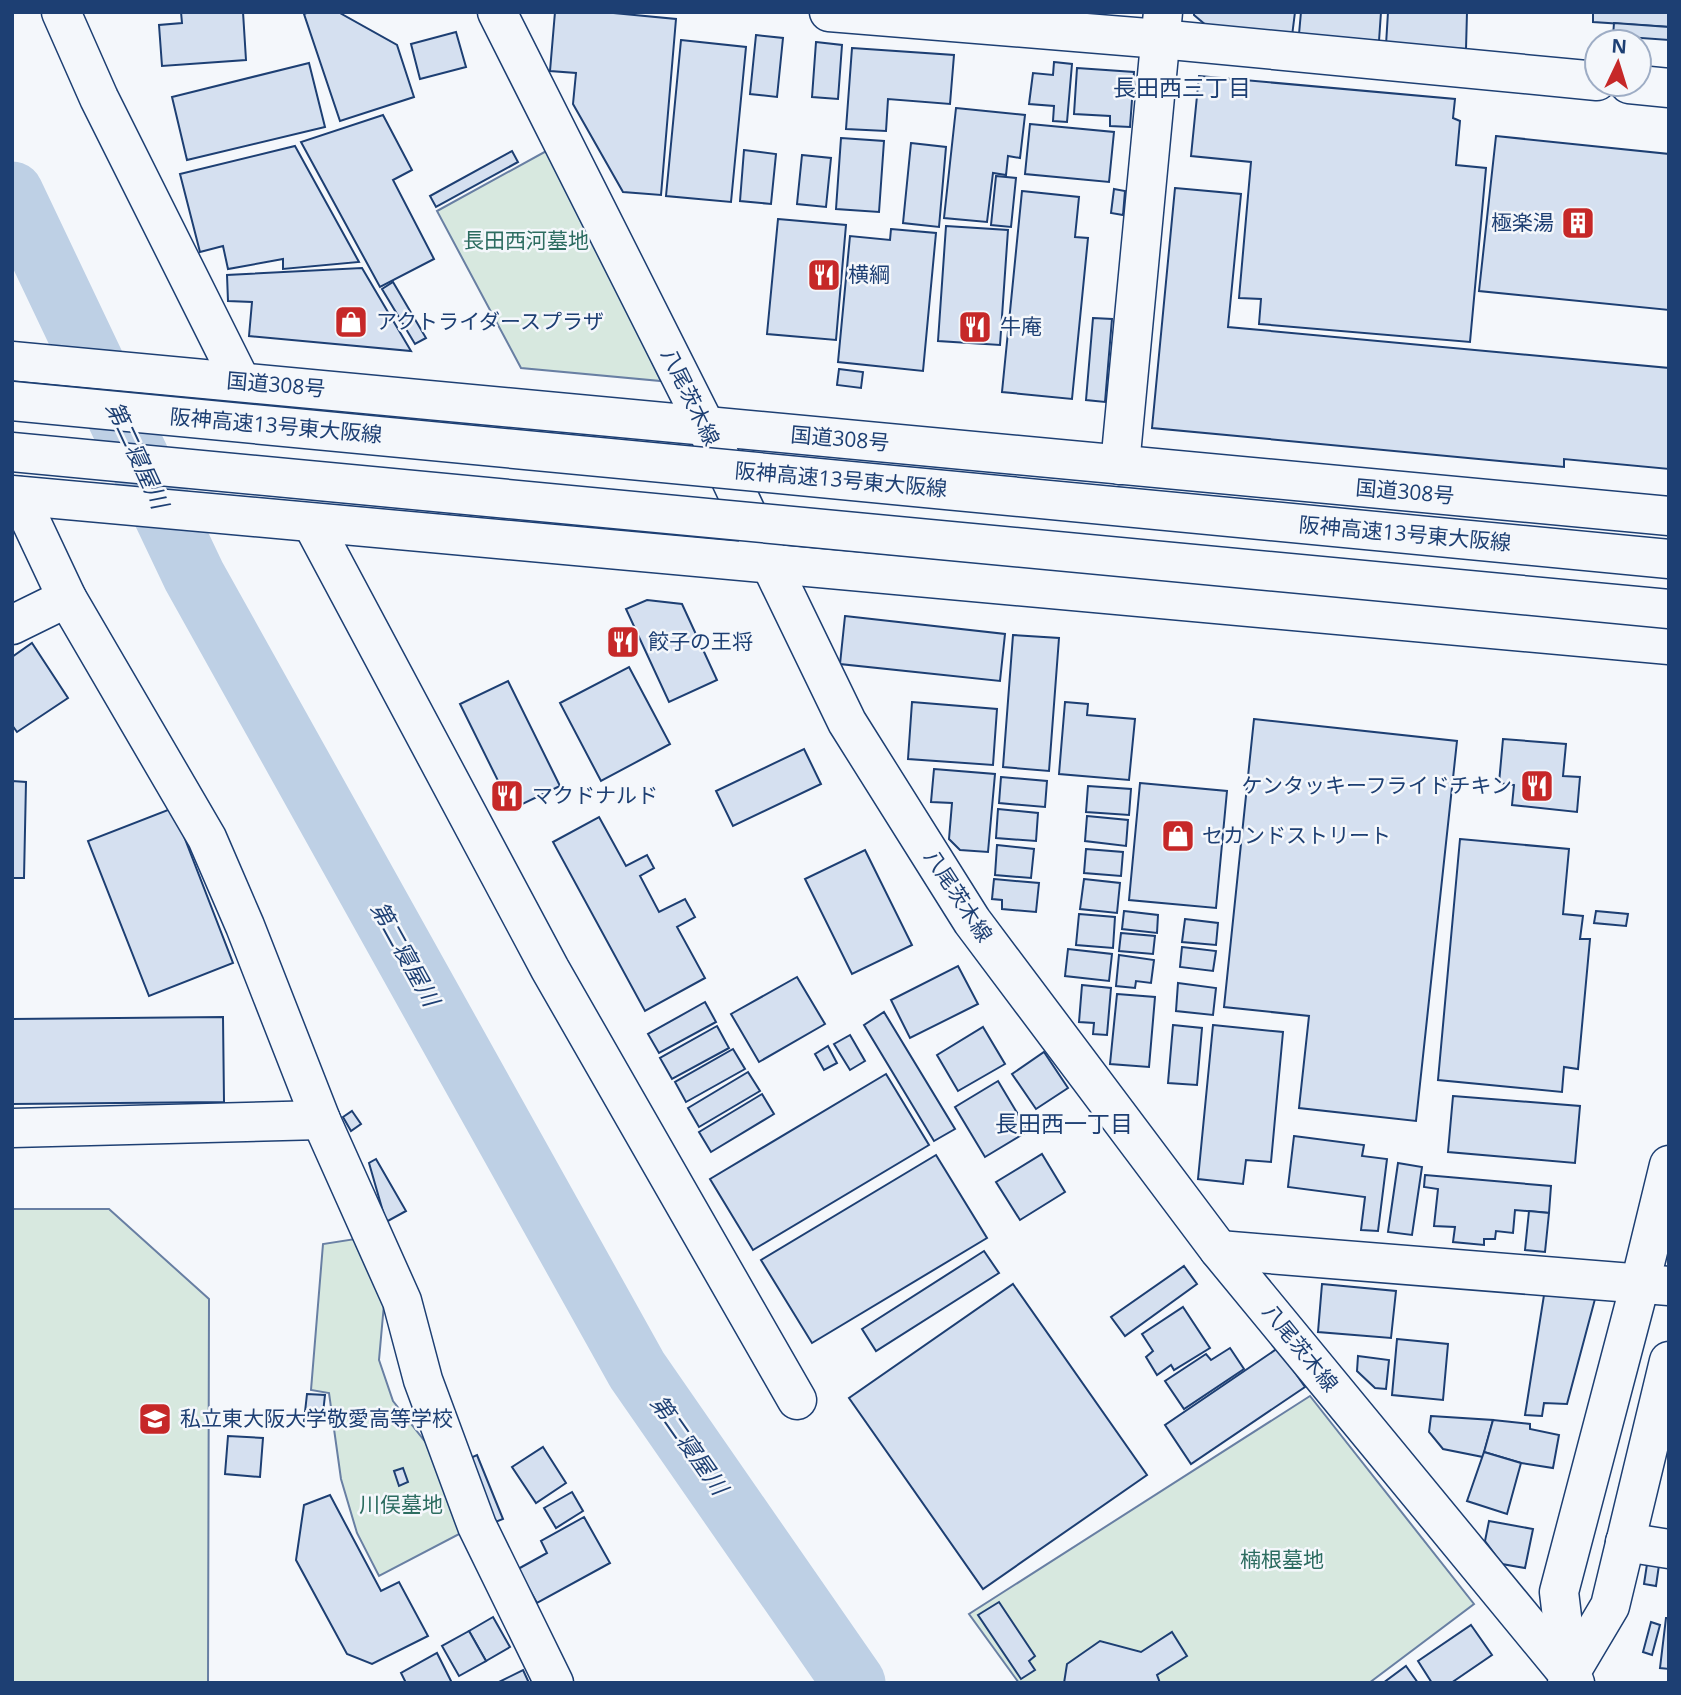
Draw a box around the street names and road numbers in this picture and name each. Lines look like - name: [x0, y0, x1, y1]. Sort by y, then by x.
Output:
- street label: 八尾茨木線: [655, 343, 726, 450]
- street label: 国道308号: [226, 366, 327, 402]
- street label: 阪神高速13号東大阪線: [169, 402, 383, 448]
- street label: 国道308号: [790, 420, 891, 456]
- street label: 阪神高速13号東大阪線: [734, 456, 948, 502]
- street label: 国道308号: [1355, 473, 1456, 509]
- street label: 阪神高速13号東大阪線: [1298, 510, 1512, 556]
- street label: 八尾茨木線: [919, 844, 999, 947]
- street label: 八尾茨木線: [1257, 1298, 1345, 1397]

